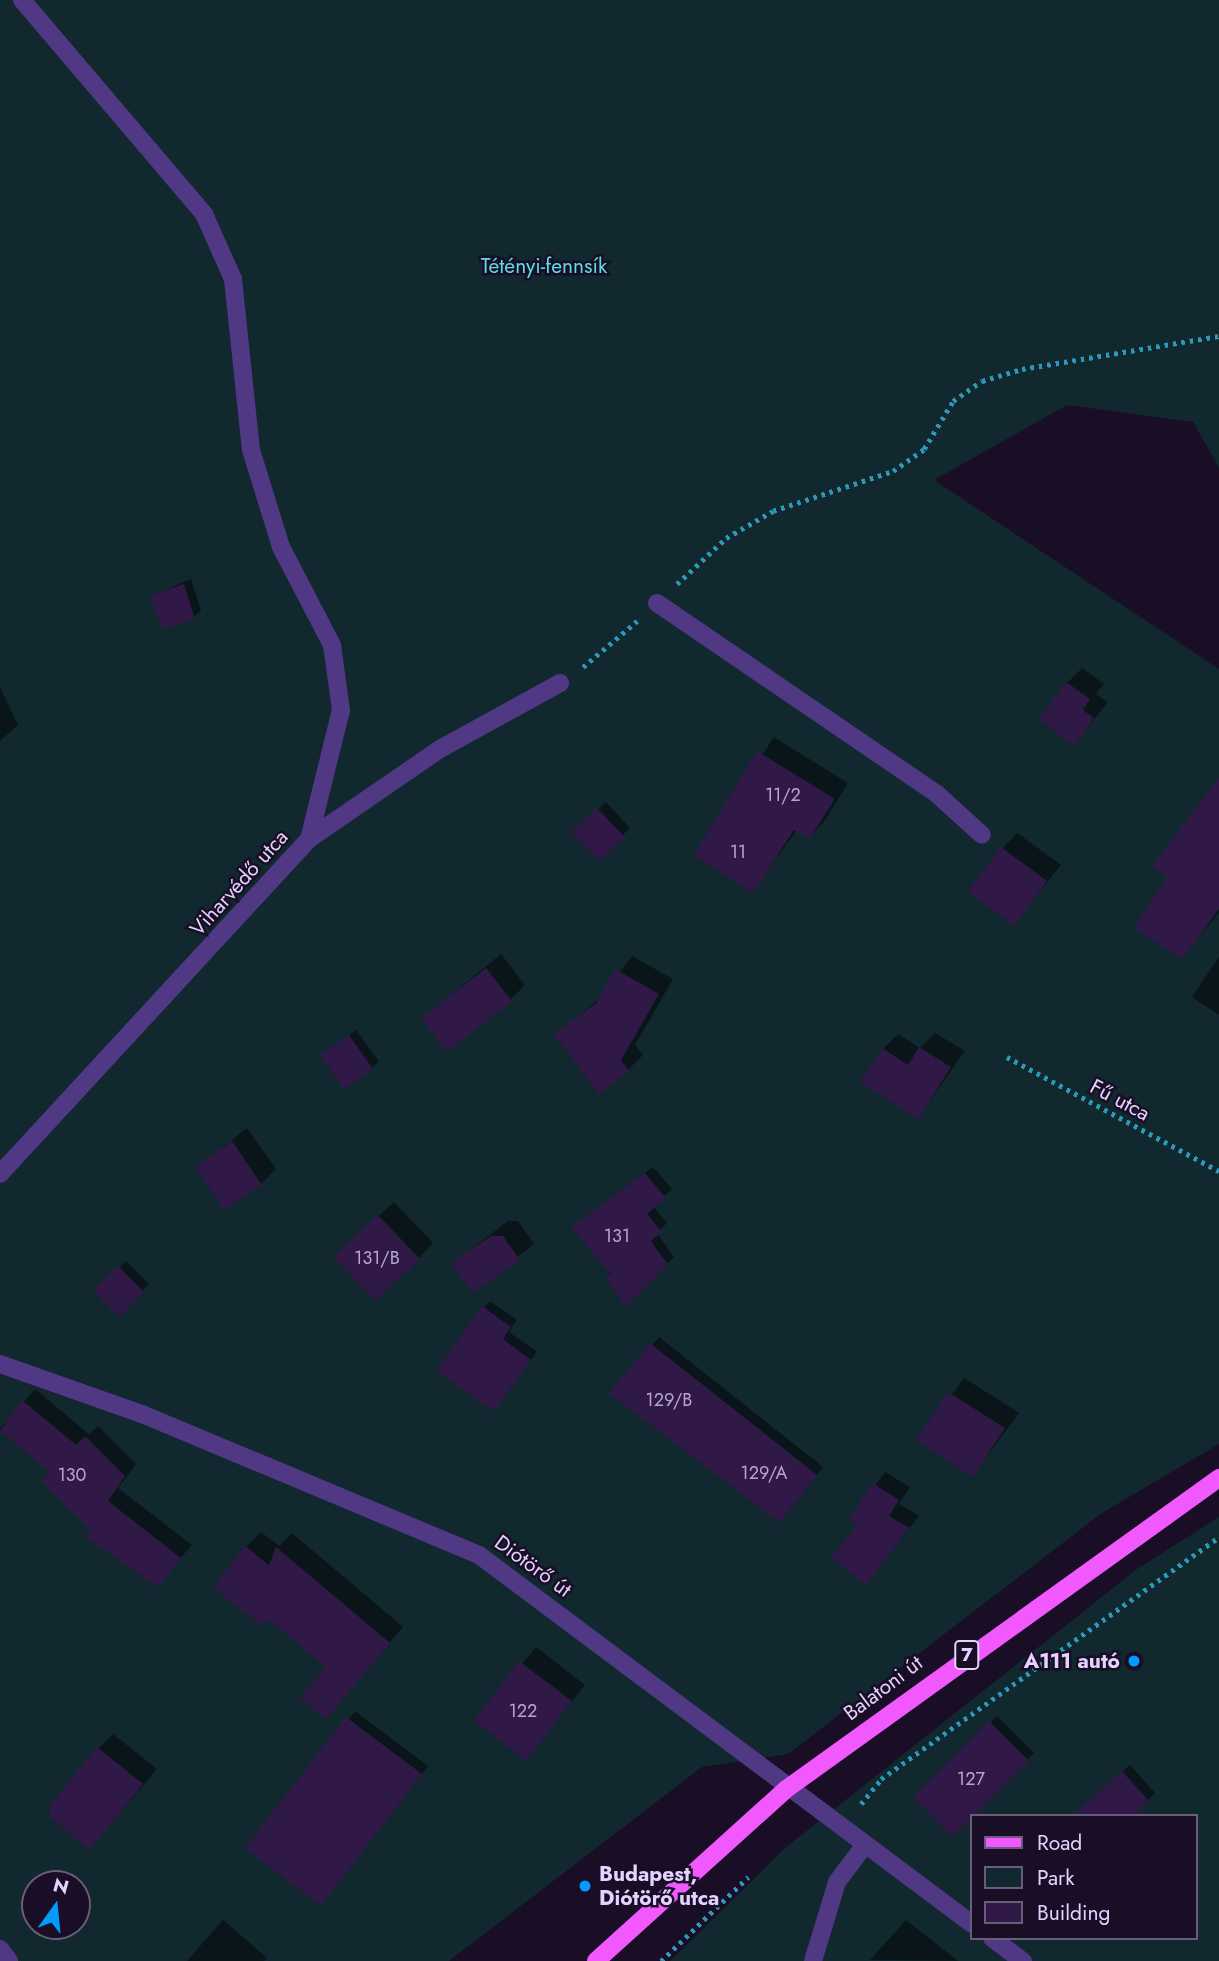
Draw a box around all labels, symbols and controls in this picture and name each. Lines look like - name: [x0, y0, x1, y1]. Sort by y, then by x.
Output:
- park label: Tétényi-fennsík: [481, 253, 607, 279]
- house number: 11/2: [765, 784, 801, 806]
- street label: Viharvédő utca: [185, 825, 293, 941]
- house number: 11: [730, 841, 746, 863]
- street label: Fű utca: [1086, 1074, 1154, 1126]
- house number: 131: [604, 1225, 630, 1247]
- house number: 131/B: [354, 1247, 400, 1269]
- house number: 129/B: [646, 1389, 692, 1411]
- house number: 129/A: [741, 1462, 787, 1484]
- house number: 130: [58, 1464, 86, 1486]
- street label: Diótörő út: [490, 1530, 576, 1602]
- road number: 7: [953, 1639, 981, 1670]
- place label: A111 autó: [1024, 1648, 1120, 1674]
- street label: Balatoni út: [839, 1650, 927, 1726]
- marker: A111 autó: [1126, 1653, 1142, 1669]
- house number: 122: [509, 1700, 537, 1722]
- house number: 127: [957, 1768, 985, 1790]
- legend: [970, 1814, 1198, 1940]
- text: Road: [1037, 1828, 1082, 1858]
- place label: Budapest, Diótörő utca: [599, 1861, 719, 1911]
- text: Park: [1037, 1863, 1074, 1893]
- north arrow: [21, 1870, 91, 1940]
- text: N: [50, 1871, 72, 1901]
- marker: Budapest, Diótörő utca: [577, 1878, 593, 1894]
- text: Building: [1037, 1898, 1110, 1928]

